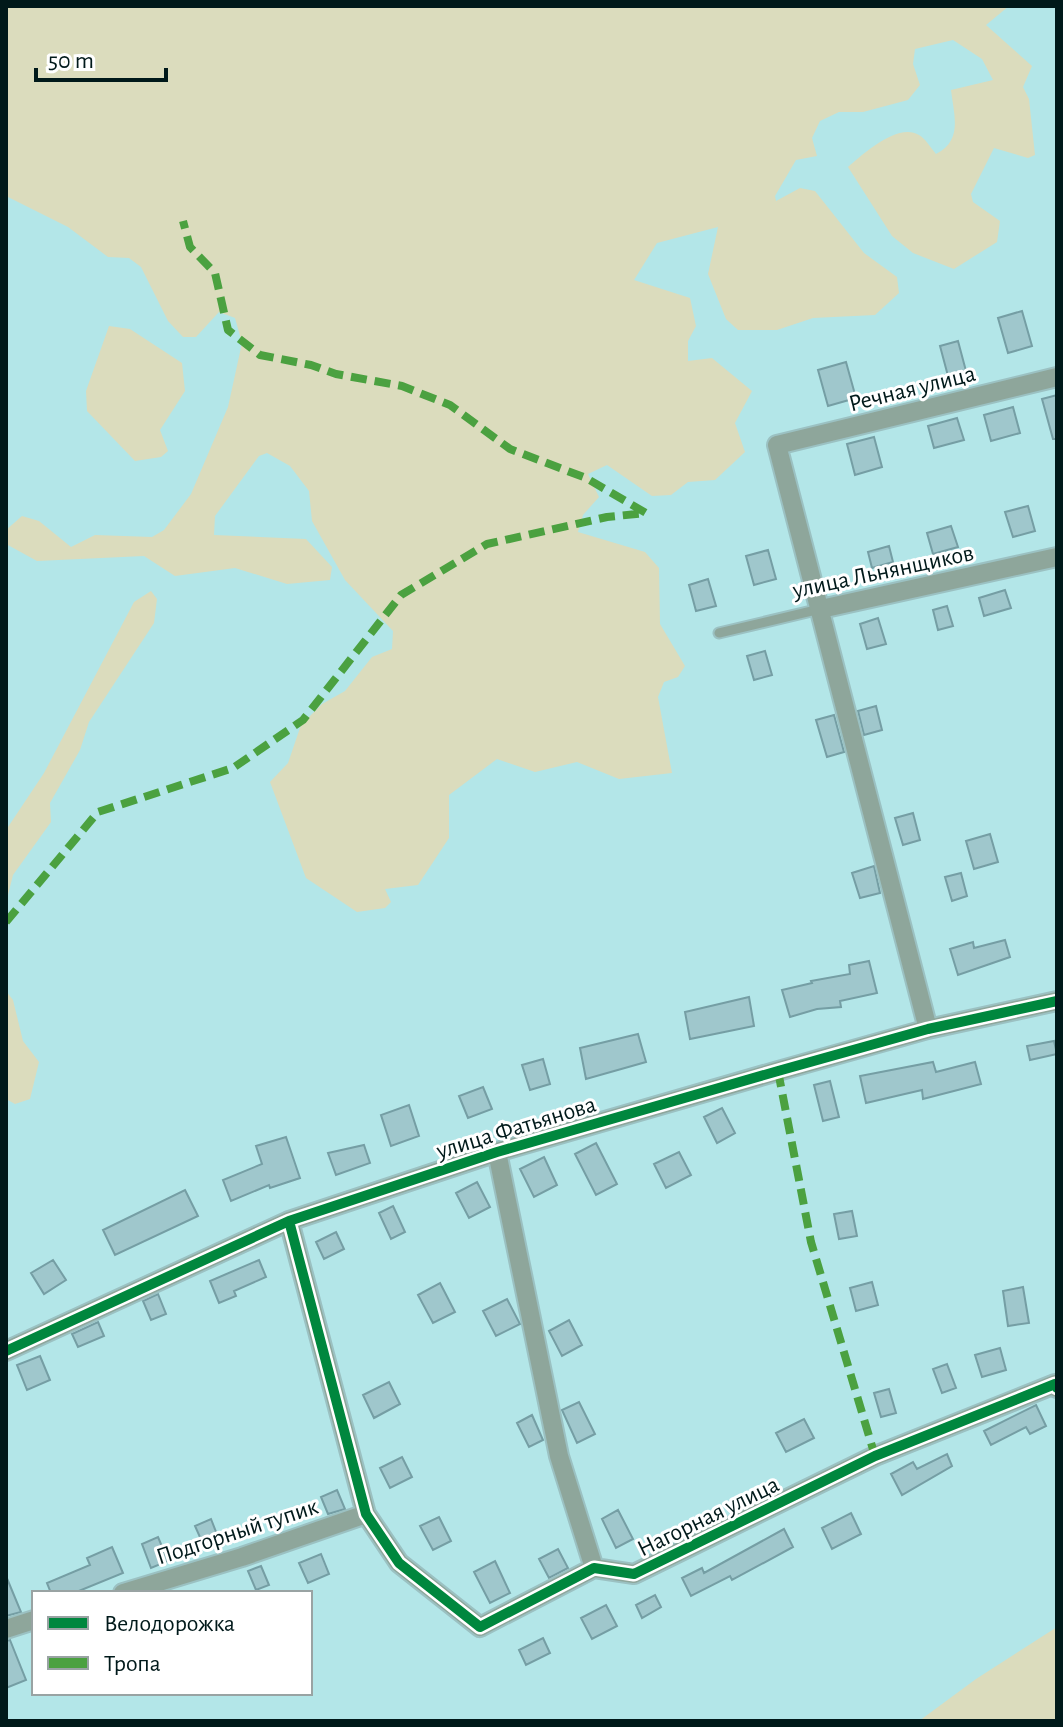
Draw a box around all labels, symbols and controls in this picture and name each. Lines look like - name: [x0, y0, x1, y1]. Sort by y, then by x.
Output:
- scale bar: [36, 32, 166, 82]
- text: 50 m: [48, 49, 94, 73]
- street label: Речная улица: [846, 362, 978, 416]
- street label: улица Льнянщиков: [790, 541, 976, 603]
- street label: улица Фатьянова: [433, 1092, 599, 1164]
- street label: Нагорная улица: [634, 1472, 783, 1562]
- street label: Подгорный тупик: [153, 1494, 321, 1569]
- legend: [32, 1591, 312, 1695]
- text: Велодорожка: [104, 1612, 235, 1636]
- text: Тропа: [104, 1652, 161, 1676]

